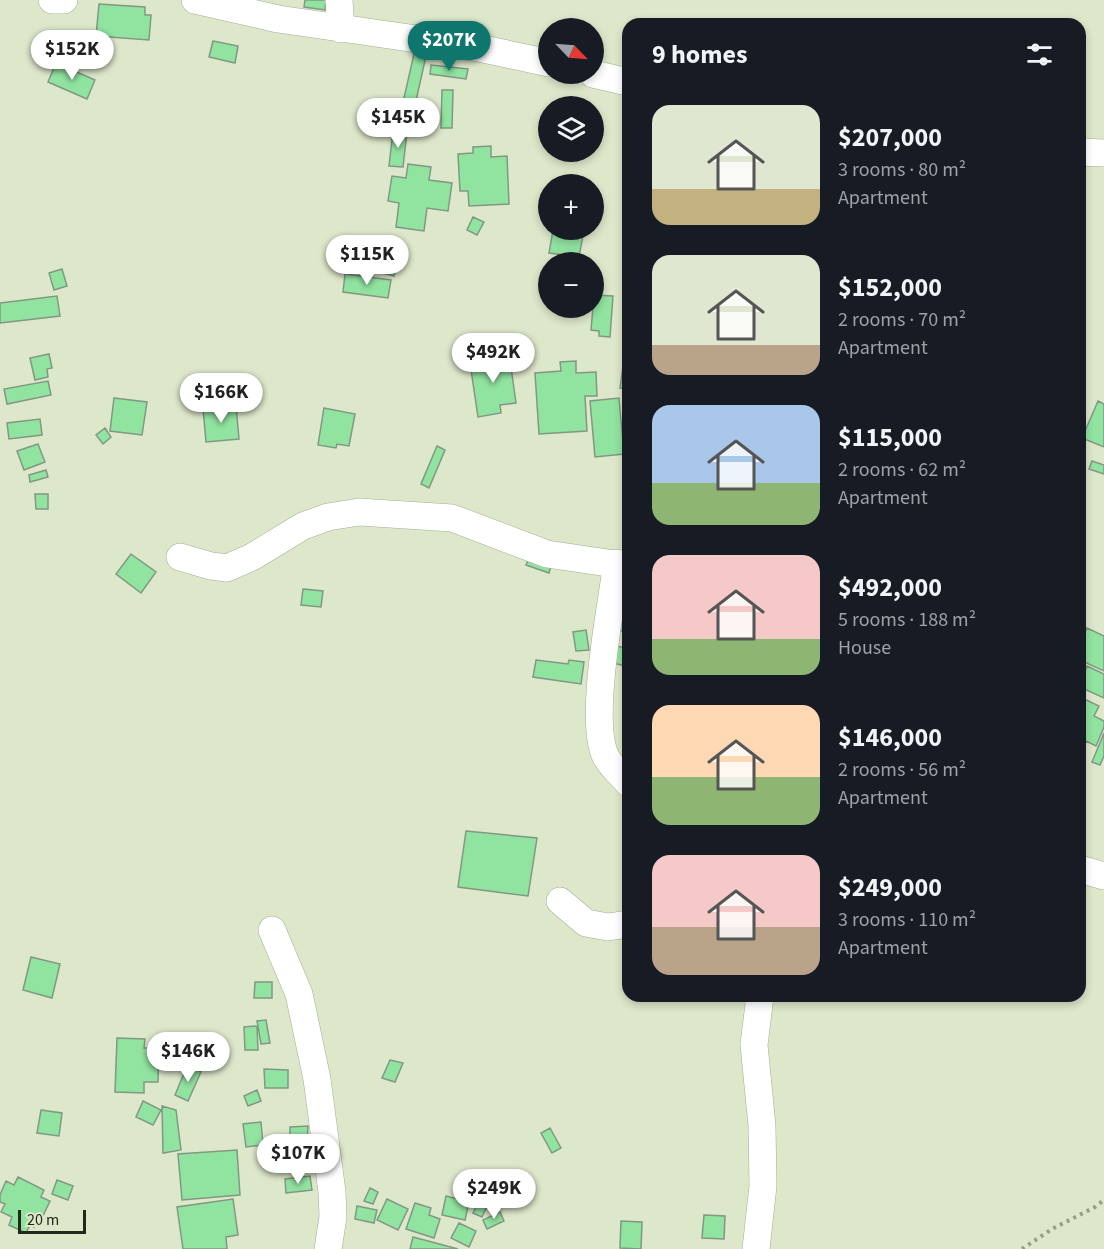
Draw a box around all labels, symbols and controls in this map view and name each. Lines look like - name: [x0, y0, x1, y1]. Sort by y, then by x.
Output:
- north arrow: [538, 18, 604, 84]
- map controls: [538, 18, 604, 318]
- pin: $207K: [407, 21, 491, 72]
- text: $207K: [422, 26, 476, 54]
- pin: $152K: [30, 30, 114, 81]
- text: $152K: [45, 35, 99, 63]
- text: 9 homes: [652, 36, 747, 73]
- icon: filters: [1023, 38, 1056, 71]
- button: layers: [538, 96, 604, 162]
- pin: $145K: [356, 98, 440, 149]
- text: $145K: [371, 103, 425, 131]
- text: $207,000: [838, 119, 942, 156]
- icon: home: [700, 129, 772, 201]
- text: 3 rooms · 80 m²: [838, 156, 966, 184]
- button: +: [538, 174, 604, 240]
- text: Apartment: [838, 184, 928, 212]
- pin: $115K: [325, 235, 409, 286]
- text: $115K: [340, 240, 394, 268]
- button: −: [538, 252, 604, 318]
- text: $152,000: [838, 269, 942, 306]
- icon: home: [700, 279, 772, 351]
- text: 2 rooms · 70 m²: [838, 306, 966, 334]
- pin: $492K: [451, 333, 535, 384]
- text: Apartment: [838, 334, 928, 362]
- text: $492K: [466, 338, 520, 366]
- pin: $166K: [179, 373, 263, 424]
- text: $166K: [194, 378, 248, 406]
- text: $115,000: [838, 419, 942, 456]
- icon: home: [700, 429, 772, 501]
- text: 2 rooms · 62 m²: [838, 456, 966, 484]
- text: Apartment: [838, 484, 928, 512]
- text: $492,000: [838, 569, 942, 606]
- icon: home: [700, 579, 772, 651]
- text: 5 rooms · 188 m²: [838, 606, 976, 634]
- text: House: [838, 634, 891, 662]
- text: $146,000: [838, 719, 942, 756]
- icon: home: [700, 729, 772, 801]
- text: 2 rooms · 56 m²: [838, 756, 966, 784]
- text: Apartment: [838, 784, 928, 812]
- text: $249,000: [838, 869, 942, 906]
- icon: home: [700, 879, 772, 951]
- text: 3 rooms · 110 m²: [838, 906, 976, 934]
- text: Apartment: [838, 934, 928, 962]
- pin: $146K: [146, 1032, 230, 1083]
- text: $146K: [161, 1037, 215, 1065]
- pin: $107K: [256, 1134, 340, 1185]
- text: $107K: [271, 1139, 325, 1167]
- pin: $249K: [452, 1169, 536, 1220]
- text: $249K: [467, 1174, 521, 1202]
- scale bar: [18, 1207, 86, 1234]
- text: 20 m: [27, 1209, 59, 1231]

